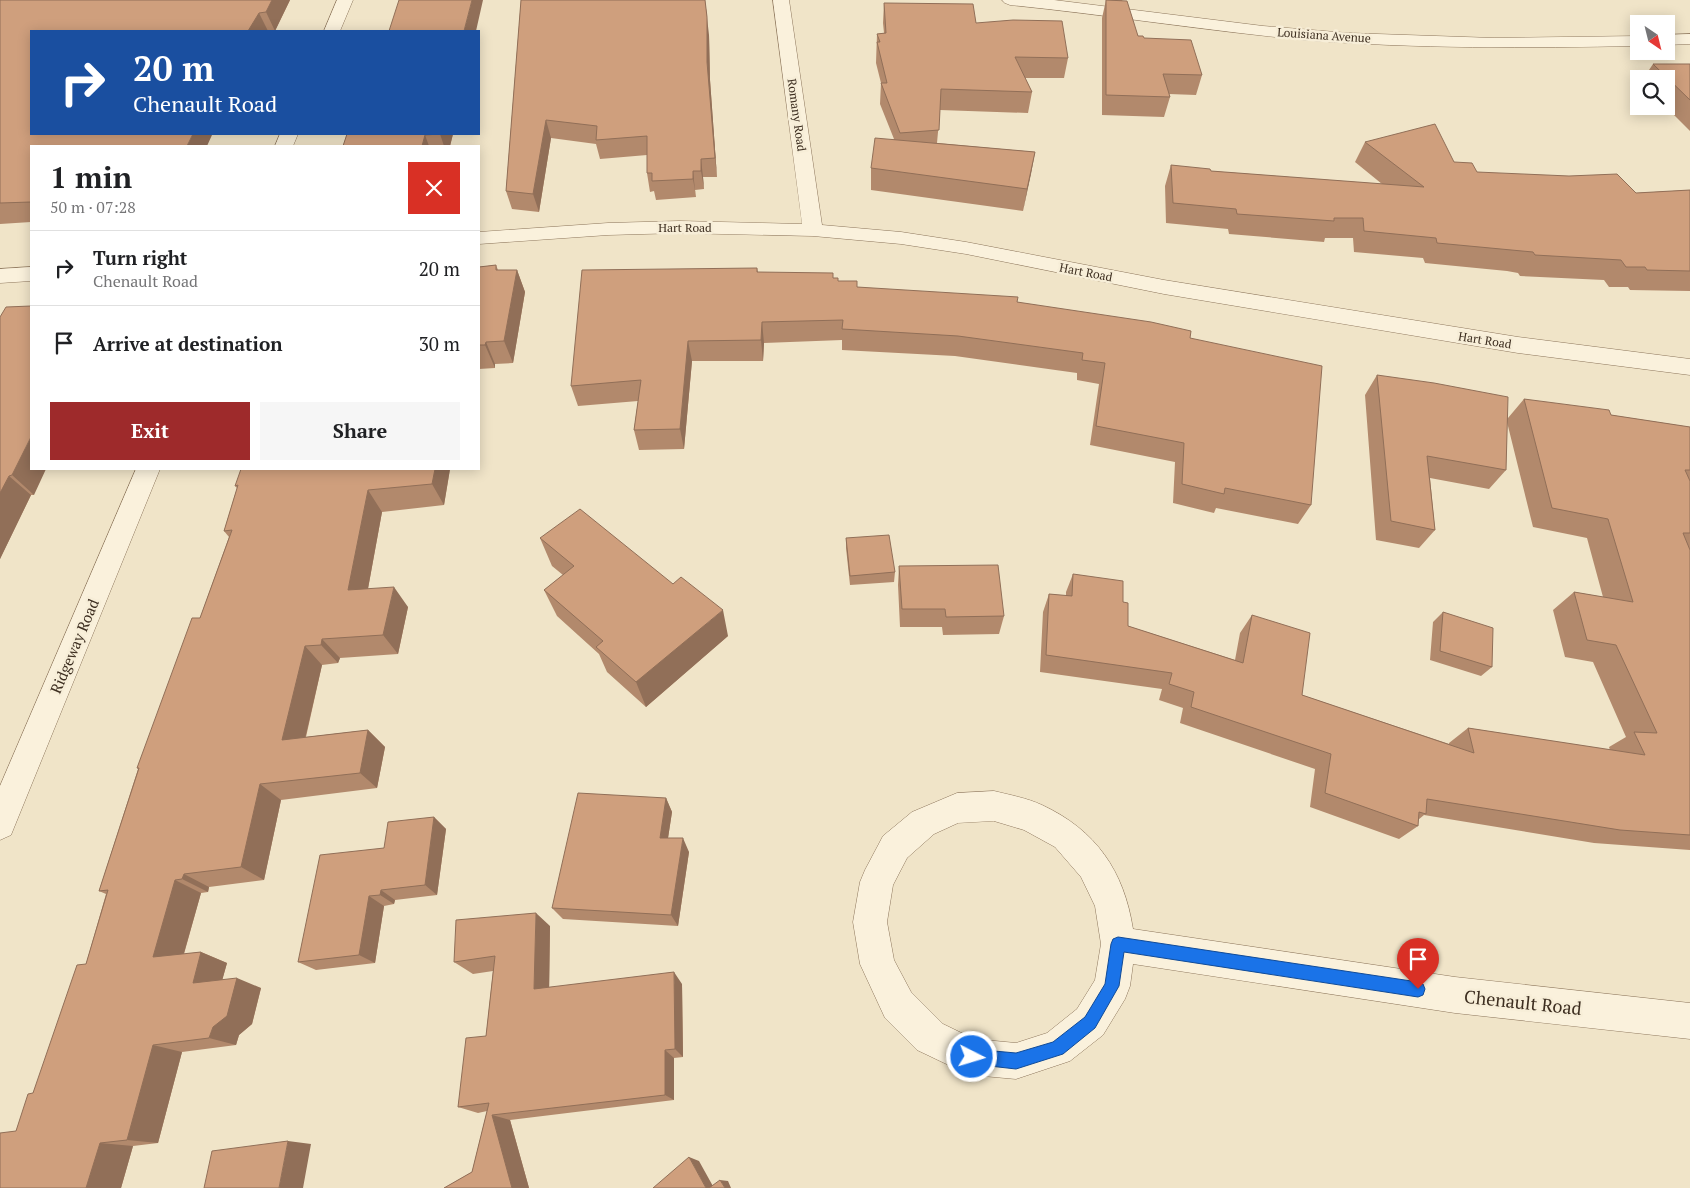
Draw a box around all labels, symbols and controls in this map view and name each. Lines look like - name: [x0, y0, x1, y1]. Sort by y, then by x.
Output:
- north arrow: [1630, 15, 1675, 60]
- map controls: [1630, 15, 1675, 115]
- street label: Louisiana Avenue: [1277, 24, 1371, 46]
- text: 20 m: [133, 45, 214, 91]
- icon: right: [50, 50, 115, 115]
- button: search: [1630, 70, 1675, 115]
- street label: Romany Road: [784, 78, 810, 153]
- text: Chenault Road: [133, 89, 277, 118]
- text: 1 min: [50, 157, 132, 197]
- button: close: [408, 162, 460, 214]
- text: 50 m · 07:28: [50, 196, 136, 218]
- street label: Hart Road: [658, 220, 712, 235]
- text: Turn right: [93, 245, 187, 270]
- icon: right: [50, 254, 78, 282]
- text: 20 m: [419, 256, 460, 281]
- street label: Hart Road: [1058, 260, 1114, 285]
- text: Chenault Road: [93, 270, 198, 292]
- street label: Hart Road: [1457, 328, 1513, 352]
- icon: arrive: [50, 329, 78, 357]
- text: Arrive at destination: [93, 331, 282, 356]
- text: 30 m: [419, 331, 460, 356]
- button: Exit: [50, 402, 250, 460]
- button: Share: [260, 402, 460, 460]
- street label: Ridgeway Road: [45, 596, 103, 696]
- pin: [1397, 938, 1439, 989]
- icon: arrive: [1404, 945, 1432, 973]
- street label: Chenault Road: [1463, 984, 1583, 1020]
- position arrow: [945, 1030, 997, 1082]

